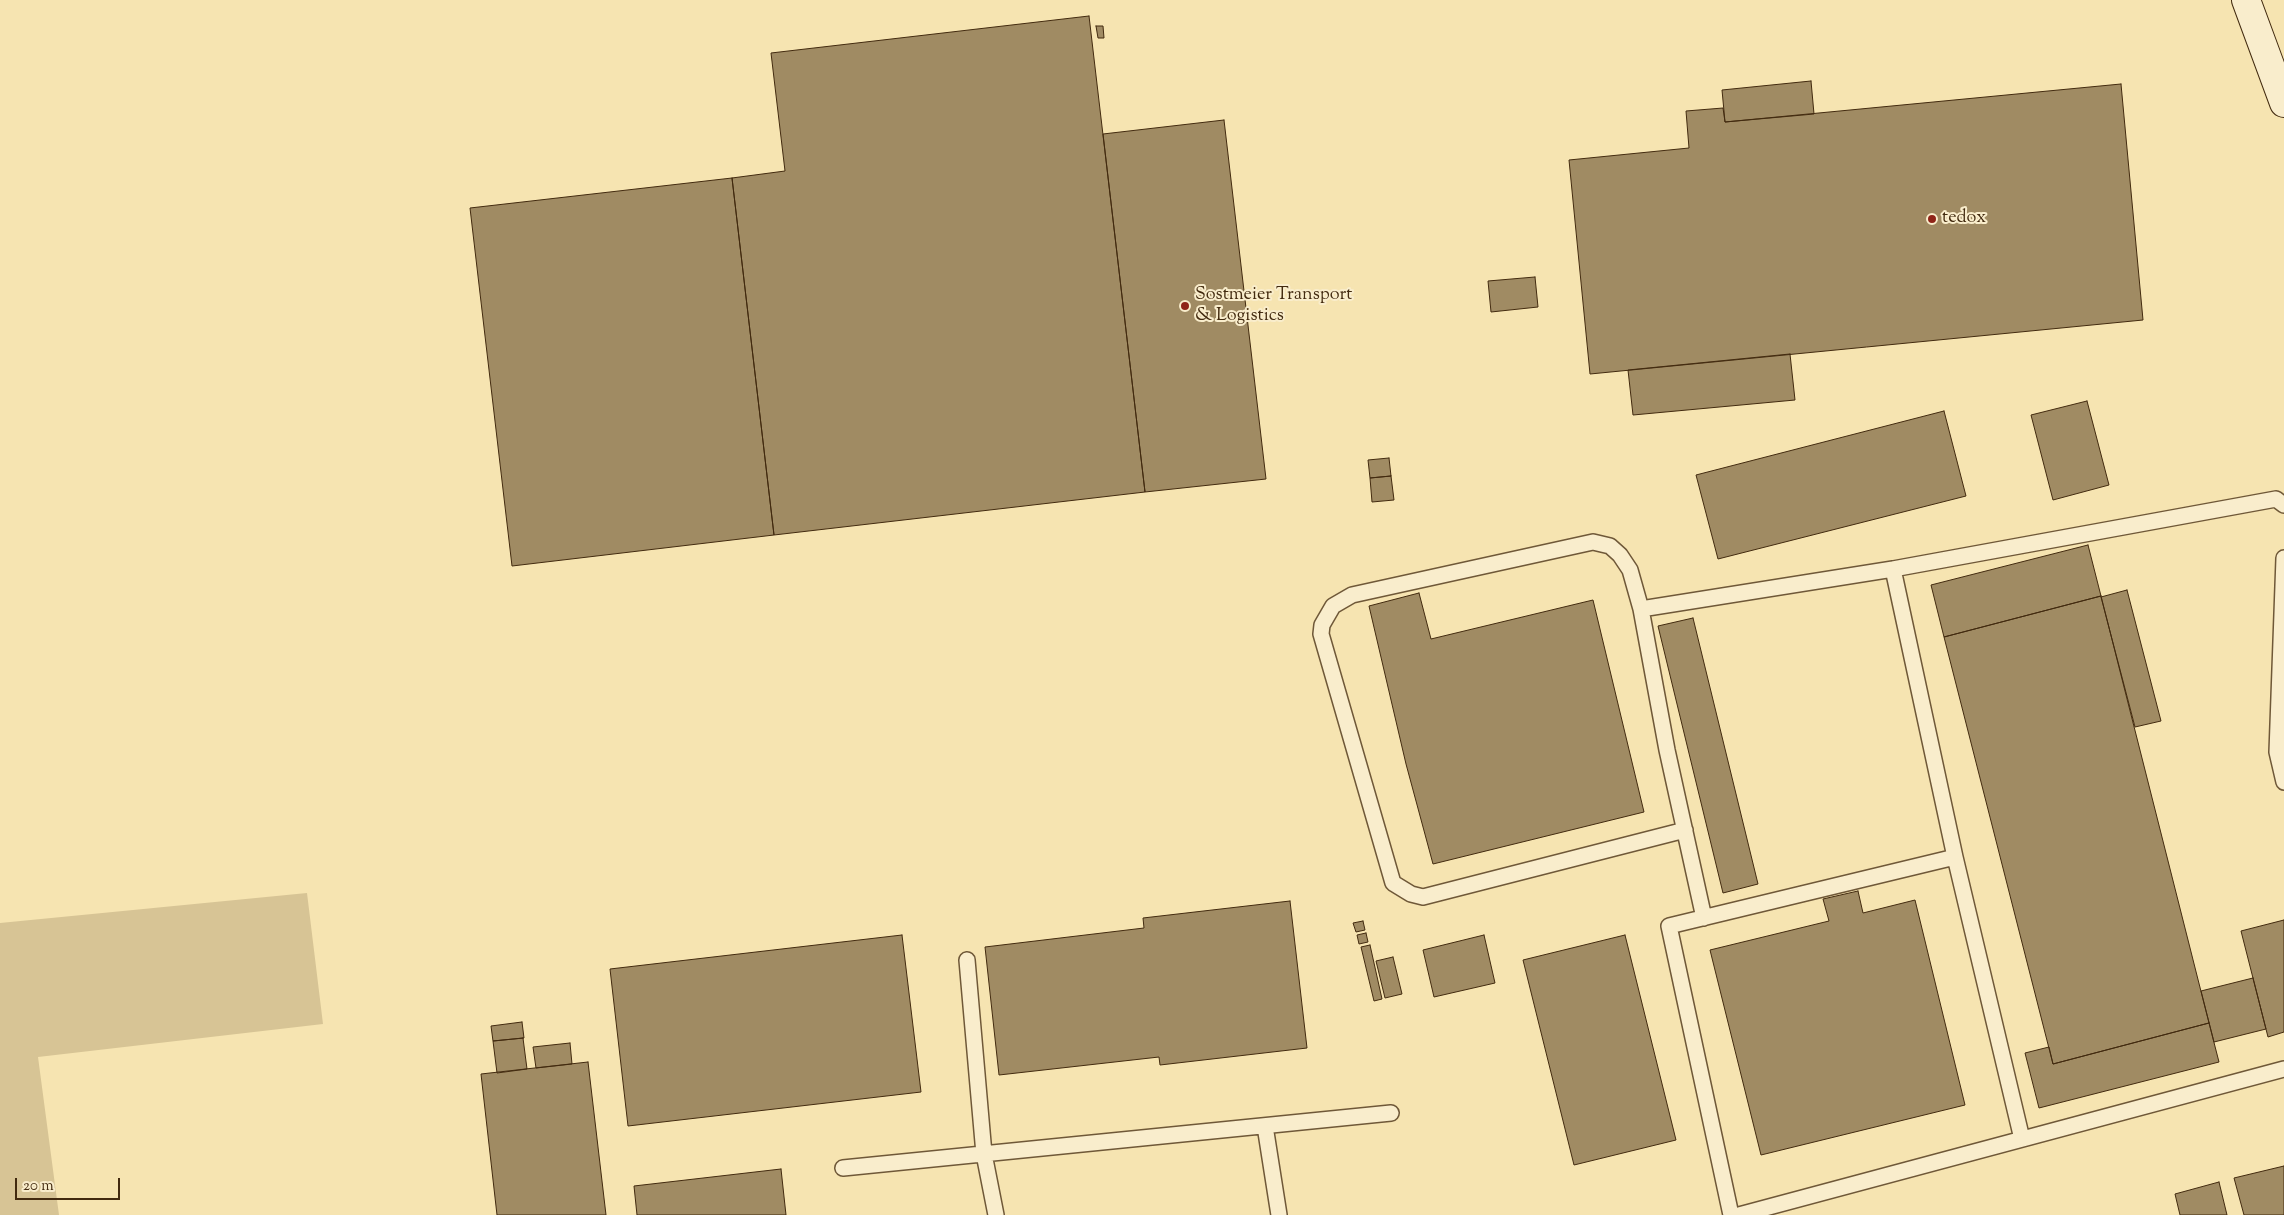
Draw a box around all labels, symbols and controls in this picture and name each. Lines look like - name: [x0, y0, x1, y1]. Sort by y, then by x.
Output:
- place label: tedox: [1942, 208, 1986, 230]
- marker: tedox: [1926, 213, 1938, 225]
- place label: Sostmeier Transport & Logistics: [1195, 285, 1352, 328]
- marker: Sostmeier Transport & Logistics: [1179, 300, 1191, 312]
- scale bar: [18, 1168, 122, 1200]
- text: 20 m: [23, 1176, 54, 1197]

